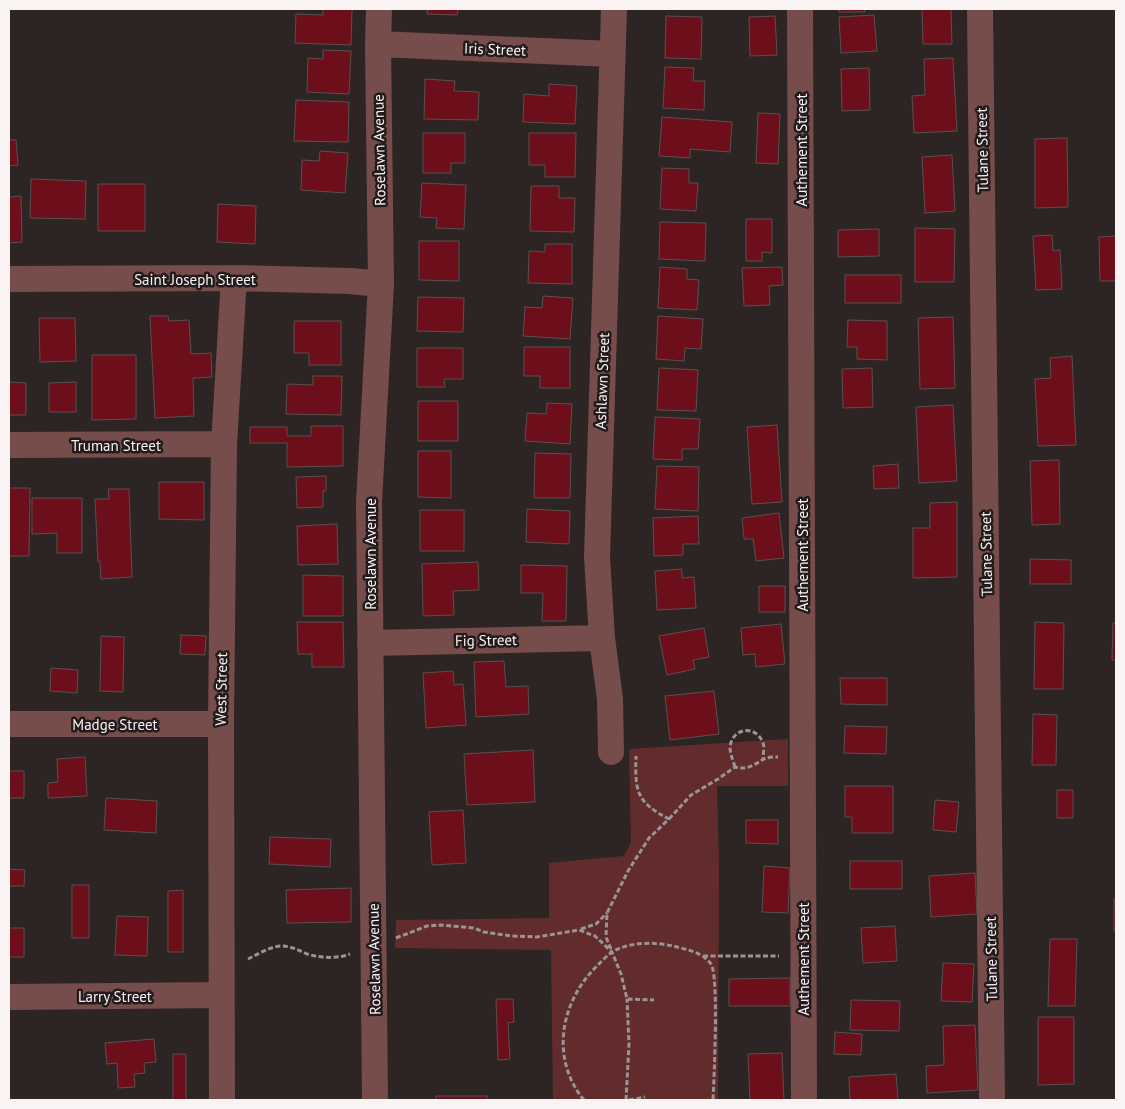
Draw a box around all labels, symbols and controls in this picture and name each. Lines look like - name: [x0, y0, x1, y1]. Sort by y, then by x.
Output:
- street label: Iris Street: [464, 38, 526, 60]
- street label: Authement Street: [792, 93, 811, 207]
- street label: Roselawn Avenue: [369, 94, 389, 206]
- street label: Tulane Street: [972, 107, 992, 193]
- street label: Saint Joseph Street: [134, 270, 256, 289]
- street label: Ashlawn Street: [591, 332, 613, 430]
- street label: Truman Street: [71, 436, 161, 455]
- street label: Roselawn Avenue: [361, 498, 380, 610]
- street label: Authement Street: [793, 498, 812, 612]
- street label: Tulane Street: [976, 511, 996, 597]
- street label: Fig Street: [455, 630, 517, 650]
- street label: West Street: [211, 652, 231, 726]
- street label: Madge Street: [72, 715, 158, 734]
- street label: Authement Street: [794, 902, 813, 1016]
- street label: Roselawn Avenue: [364, 903, 384, 1015]
- street label: Tulane Street: [981, 916, 1001, 1002]
- street label: Larry Street: [78, 987, 152, 1006]

